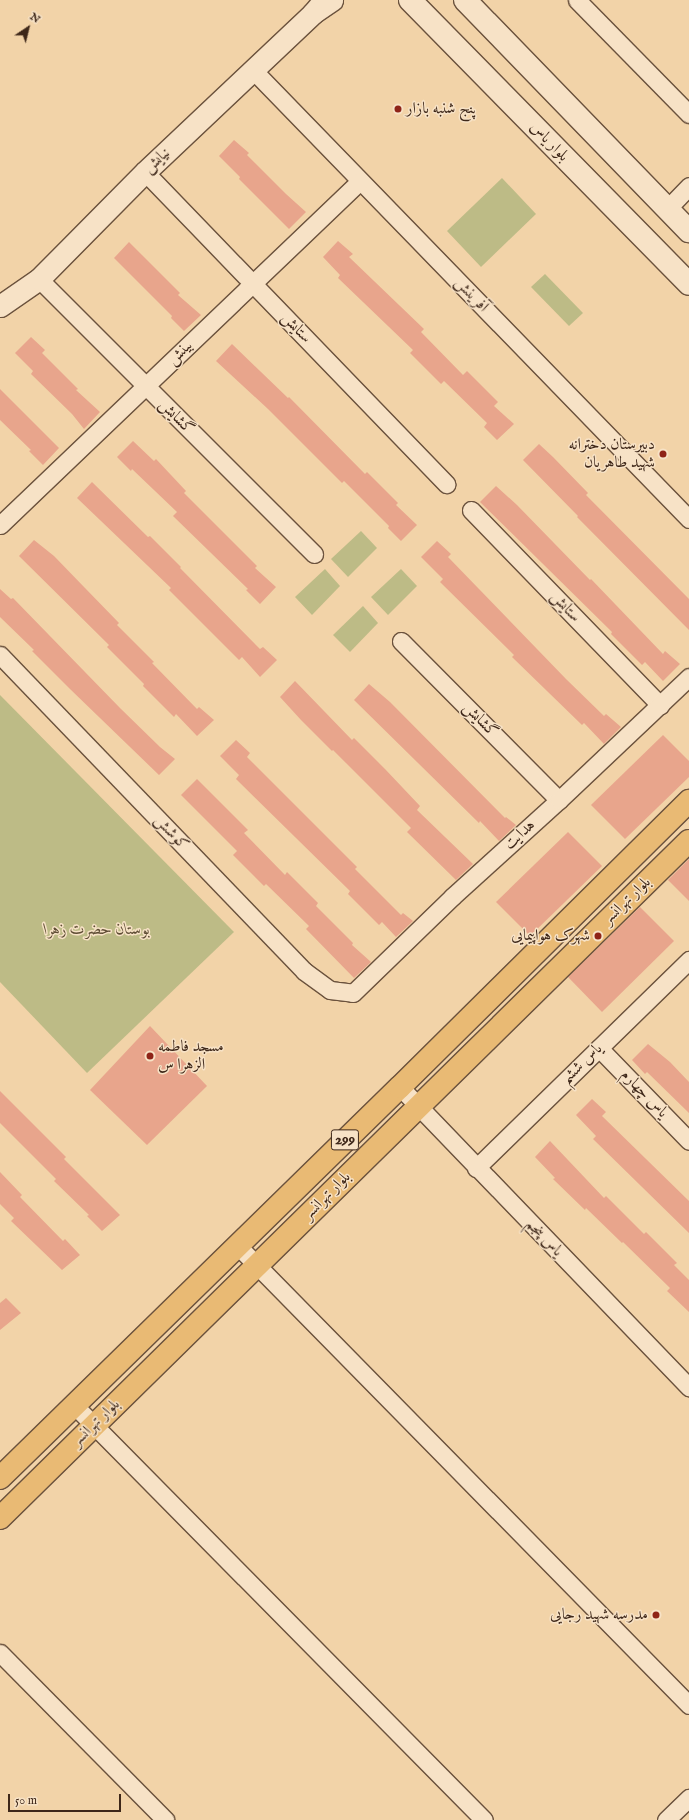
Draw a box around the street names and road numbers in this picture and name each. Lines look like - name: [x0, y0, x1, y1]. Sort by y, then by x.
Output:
- street label: بلوار یاس: [525, 118, 573, 166]
- street label: نیایش: [140, 144, 174, 178]
- street label: آفرینش: [450, 274, 492, 316]
- street label: ستایش: [277, 309, 315, 347]
- street label: بینش: [163, 336, 197, 370]
- street label: گشایش: [154, 395, 198, 439]
- street label: ستایش: [546, 588, 584, 626]
- street label: گشایش: [458, 698, 502, 742]
- street label: کوشش: [149, 811, 193, 855]
- street label: هدایت: [500, 816, 540, 854]
- street label: بلوار تهرانسر: [599, 873, 655, 929]
- street label: یاس ششم: [557, 1040, 607, 1088]
- street label: یاس چهارم: [616, 1066, 672, 1122]
- road number: 299: [330, 1127, 360, 1153]
- street label: بلوار تهرانسر: [299, 1168, 355, 1224]
- street label: یاس پنجم: [521, 1215, 567, 1261]
- street label: بلوار تهرانسر: [68, 1395, 124, 1451]

